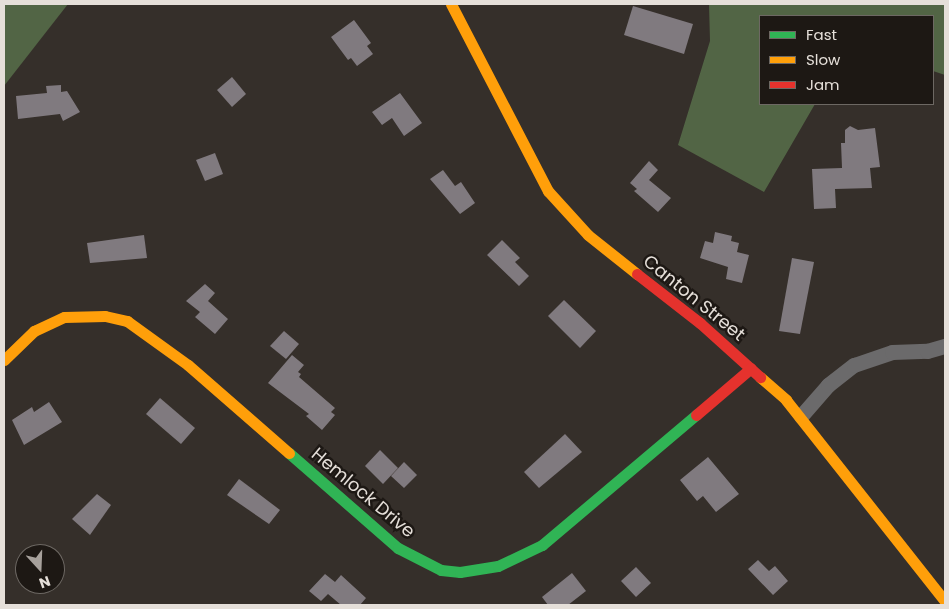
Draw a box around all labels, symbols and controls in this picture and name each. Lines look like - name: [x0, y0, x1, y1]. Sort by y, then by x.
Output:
- legend: [759, 15, 934, 105]
- text: Fast: [806, 24, 837, 45]
- text: Slow: [806, 49, 840, 70]
- text: Jam: [806, 74, 840, 95]
- street label: Canton Street: [639, 250, 749, 346]
- street label: Hemlock Drive: [307, 444, 419, 542]
- north arrow: [15, 544, 65, 594]
- text: N: [36, 571, 53, 593]

